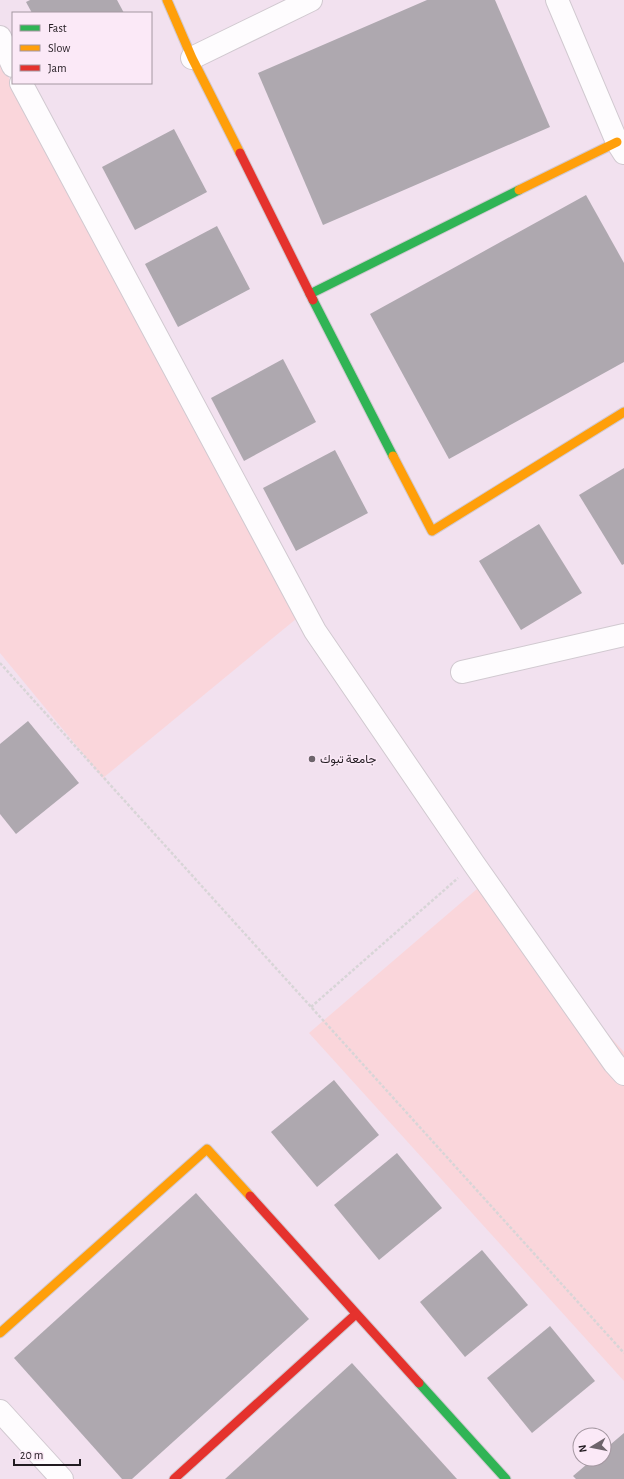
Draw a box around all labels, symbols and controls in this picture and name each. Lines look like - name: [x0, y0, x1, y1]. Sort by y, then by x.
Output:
- legend: [12, 12, 152, 84]
- text: Fast: [48, 22, 67, 34]
- text: Slow: [48, 42, 70, 54]
- text: Jam: [48, 62, 67, 74]
- place label: جامعة تبوك: [320, 753, 376, 767]
- marker: جامعة تبوك: [307, 754, 317, 764]
- north arrow: [572, 1427, 612, 1467]
- scale bar: [14, 1441, 80, 1467]
- text: N: [577, 1444, 589, 1453]
- text: 20 m: [20, 1449, 43, 1461]

